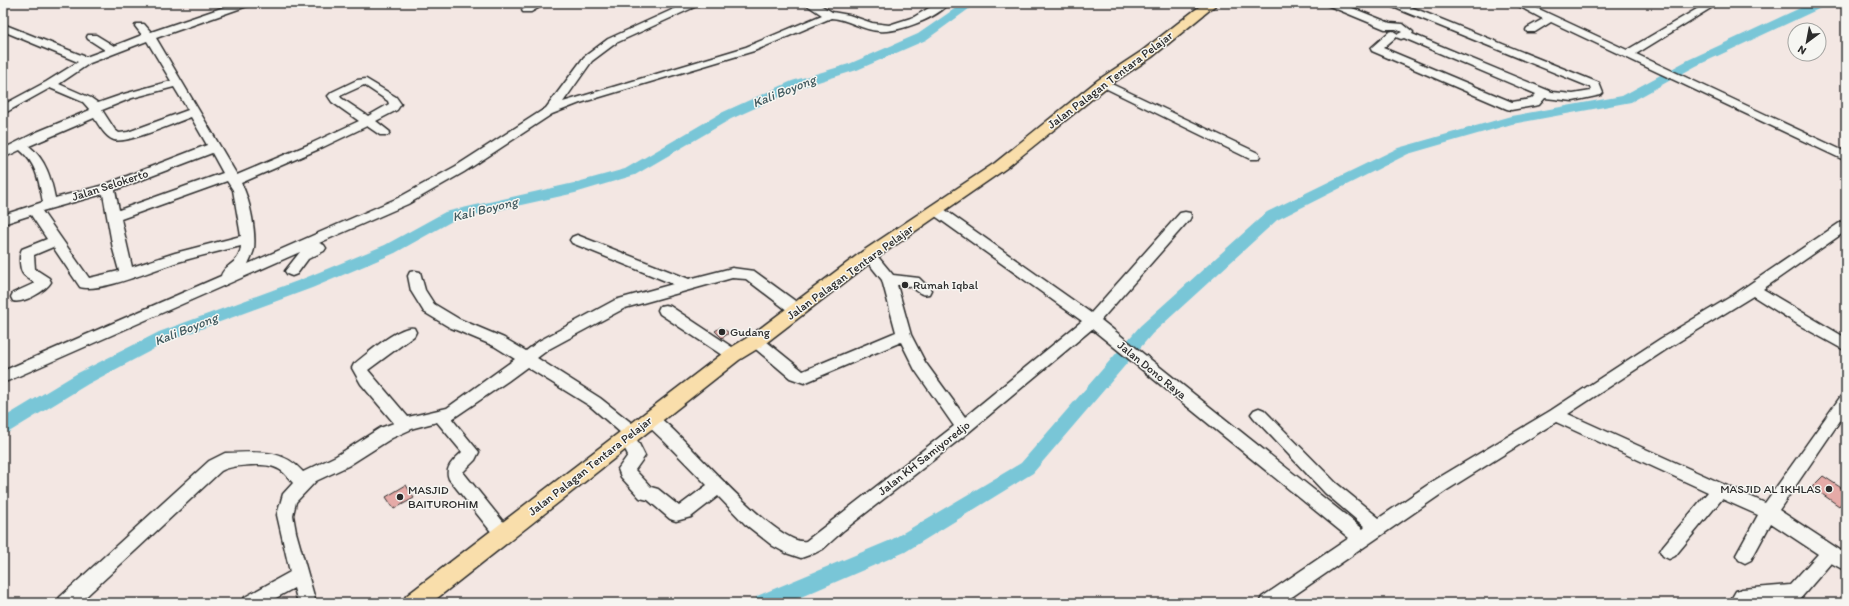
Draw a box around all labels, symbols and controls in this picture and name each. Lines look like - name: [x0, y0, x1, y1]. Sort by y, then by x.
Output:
- north arrow: [1787, 22, 1827, 62]
- street label: Jalan Palagan Tentara Pelajar: [1045, 28, 1176, 132]
- text: N: [1795, 43, 1809, 58]
- water label: Kali Boyong: [750, 71, 819, 110]
- street label: Jalan Selokerto: [70, 166, 150, 204]
- water label: Kali Boyong: [451, 193, 520, 224]
- street label: Jalan Palagan Tentara Pelajar: [784, 221, 916, 323]
- place label: Rumah Iqbal: [913, 278, 979, 292]
- marker: Rumah Iqbal: [900, 280, 910, 290]
- water label: Kali Boyong: [152, 309, 221, 348]
- place label: Gudang: [730, 325, 771, 339]
- marker: Gudang: [717, 327, 727, 337]
- street label: Jalan Dono Raya: [1115, 338, 1190, 403]
- street label: Jalan Palagan Tentara Pelajar: [525, 413, 655, 519]
- street label: Jalan KH Samiyoredjo: [875, 418, 973, 498]
- place label: MASJID AL IKHLAS: [1720, 482, 1821, 496]
- place label: MASJID BAITUROHIM: [408, 483, 478, 511]
- marker: MASJID AL IKHLAS: [1824, 484, 1834, 494]
- marker: MASJID BAITUROHIM: [395, 492, 405, 502]

